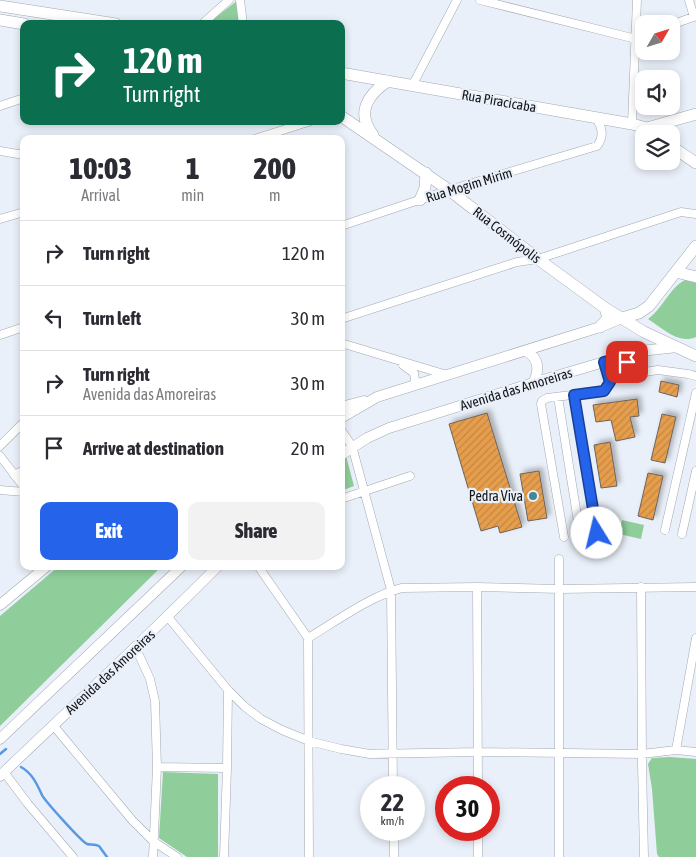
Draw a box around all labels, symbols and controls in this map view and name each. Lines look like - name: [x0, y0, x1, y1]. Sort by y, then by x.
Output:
- north arrow: [635, 15, 680, 60]
- map controls: [635, 15, 680, 170]
- icon: right: [40, 40, 105, 105]
- text: 120 m: [123, 40, 202, 80]
- button: sound: [635, 70, 680, 115]
- text: Turn right: [123, 81, 200, 107]
- street label: Rua Piracicaba: [460, 87, 538, 115]
- button: layers: [635, 125, 680, 170]
- text: 10:03: [69, 151, 132, 185]
- text: 1: [186, 151, 200, 185]
- text: 200: [253, 151, 296, 185]
- street label: Rua Mogim Mirim: [424, 164, 514, 206]
- text: Arrival: [81, 186, 120, 204]
- text: min: [181, 186, 204, 204]
- text: m: [269, 186, 280, 204]
- street label: Rua Cosmópolis: [470, 204, 544, 267]
- icon: right: [40, 239, 68, 267]
- text: Turn right: [83, 242, 150, 264]
- text: 120 m: [282, 242, 325, 264]
- icon: left: [40, 304, 68, 332]
- text: Turn left: [83, 307, 141, 329]
- text: 30 m: [291, 307, 325, 329]
- pin: [606, 341, 648, 383]
- icon: arrive: [613, 348, 641, 376]
- text: Turn right: [83, 363, 150, 385]
- street label: Avenida das Amoreiras: [458, 364, 574, 414]
- icon: right: [40, 369, 68, 397]
- text: 30 m: [291, 372, 325, 394]
- text: Avenida das Amoreiras: [83, 385, 216, 403]
- icon: arrive: [40, 434, 68, 462]
- text: Arrive at destination: [83, 437, 224, 459]
- text: 20 m: [291, 437, 325, 459]
- place label: Pedra Viva: [469, 488, 523, 504]
- marker: Pedra Viva: [527, 490, 539, 502]
- button: Exit: [40, 502, 178, 560]
- button: Share: [188, 502, 325, 560]
- position arrow: [570, 506, 622, 558]
- street label: Avenida das Amoreiras: [62, 626, 158, 718]
- speed limit sign: 30: [435, 776, 500, 841]
- text: 22: [381, 788, 404, 816]
- text: km/h: [381, 814, 404, 828]

